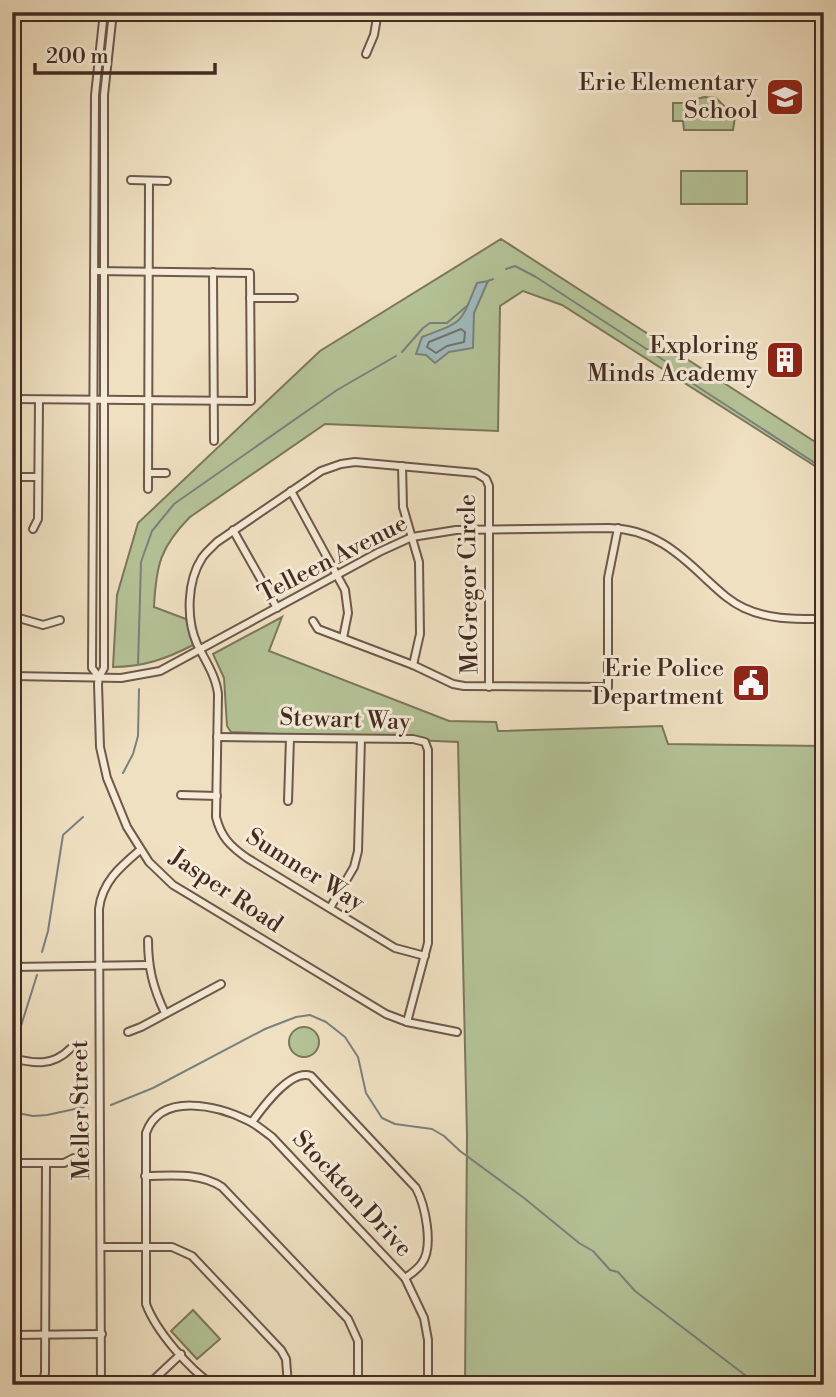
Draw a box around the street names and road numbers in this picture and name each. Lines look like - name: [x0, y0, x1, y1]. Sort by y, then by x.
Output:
- street label: McGregor Circle: [452, 494, 486, 674]
- street label: Telleen Avenue: [253, 508, 413, 610]
- street label: Stewart Way: [279, 703, 411, 737]
- street label: Sumner Way: [240, 822, 370, 918]
- street label: Jasper Road: [163, 842, 288, 940]
- street label: Meller Street: [65, 1039, 97, 1180]
- street label: Stockton Drive: [286, 1124, 418, 1264]

